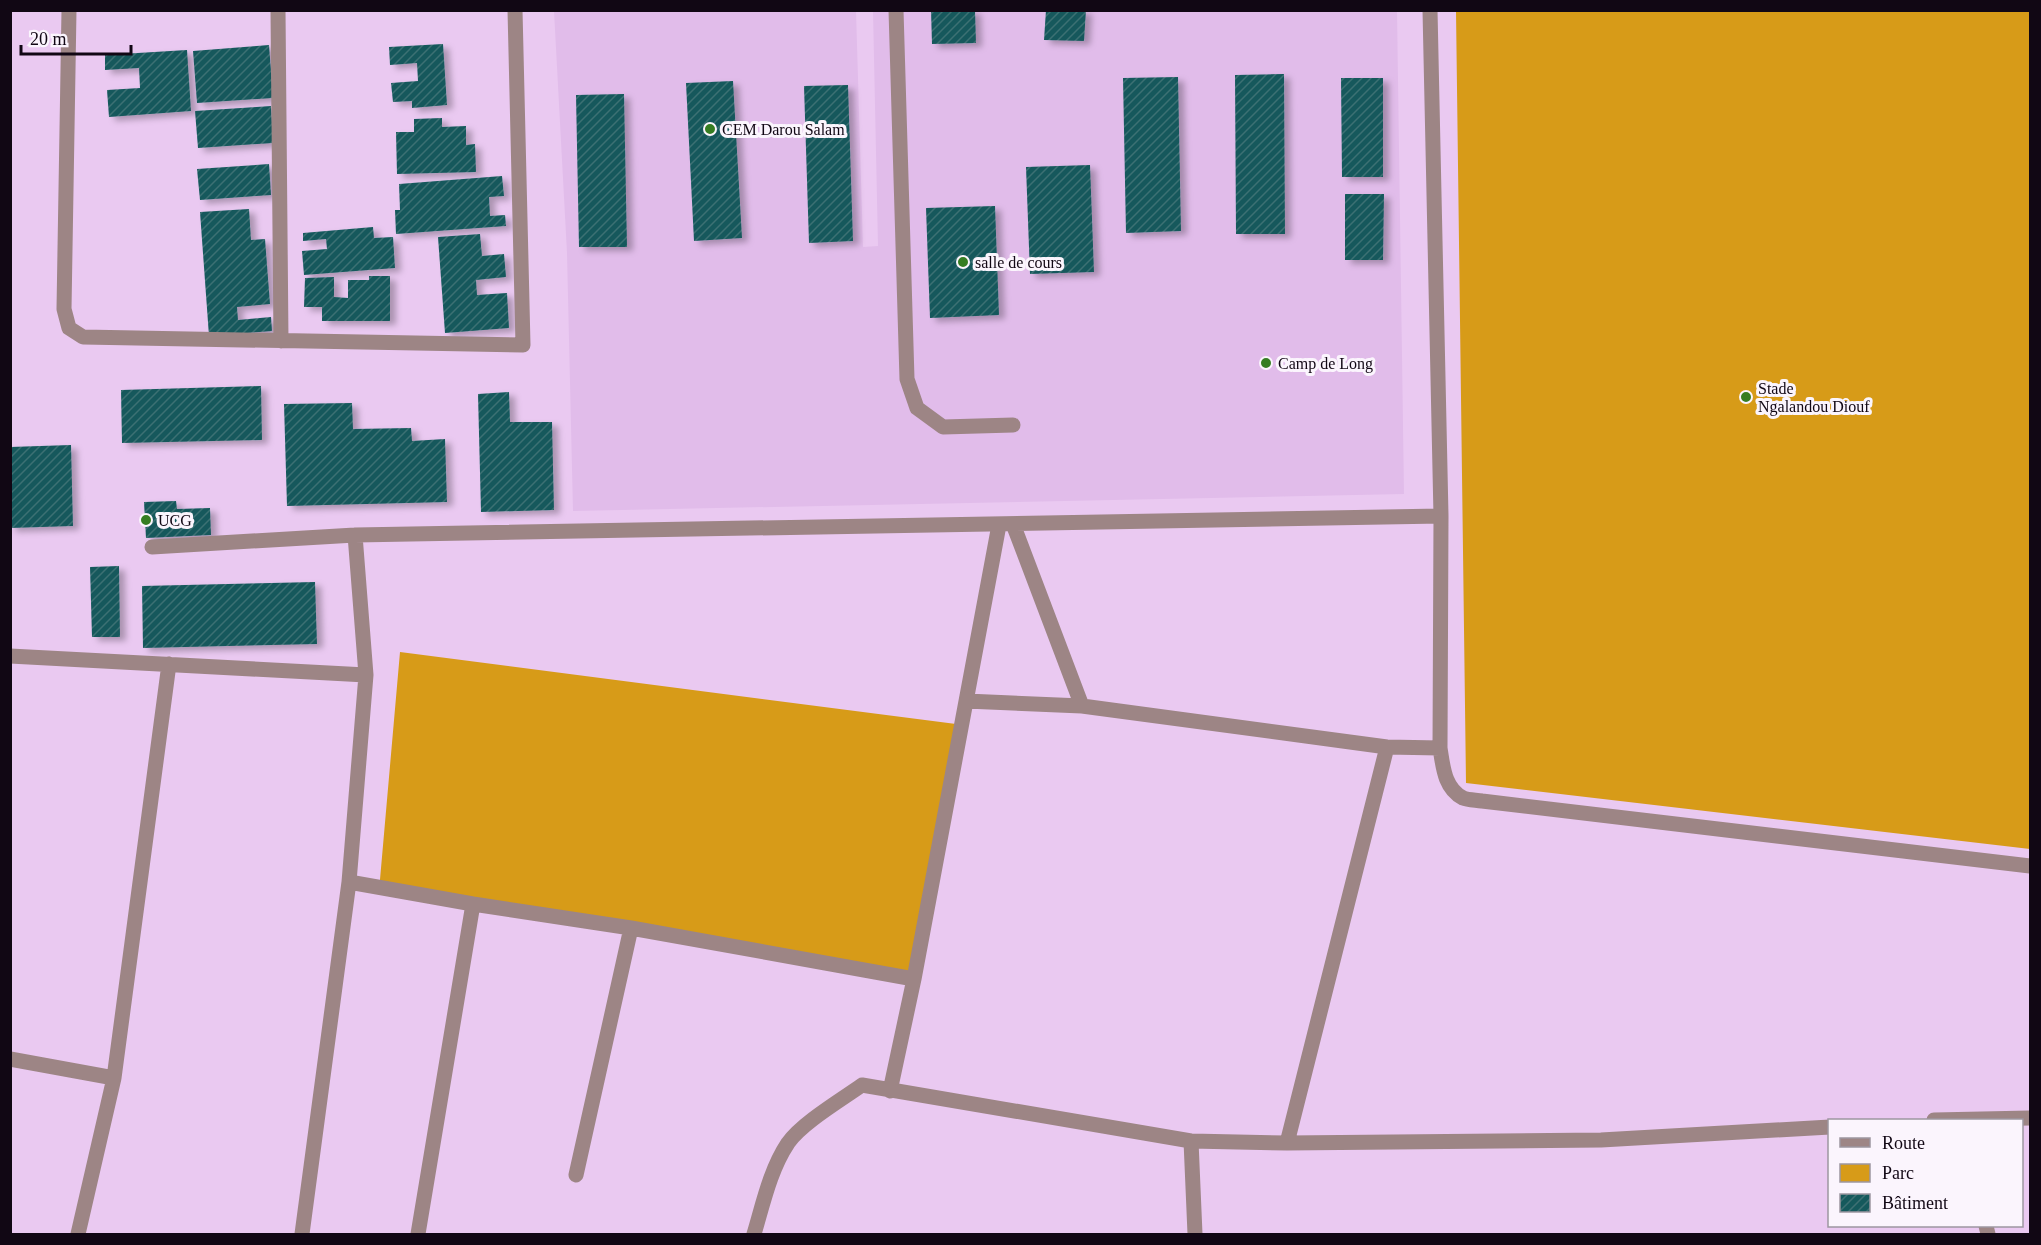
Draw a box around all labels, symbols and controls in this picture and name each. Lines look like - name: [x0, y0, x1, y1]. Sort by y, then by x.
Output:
- scale bar: [21, 18, 130, 56]
- text: 20 m: [30, 29, 67, 49]
- place label: CEM Darou Salam: [722, 121, 845, 138]
- marker: CEM Darou Salam: [703, 122, 717, 136]
- place label: salle de cours: [975, 254, 1062, 271]
- marker: salle de cours: [956, 255, 970, 269]
- place label: Camp de Long: [1278, 355, 1373, 373]
- marker: Camp de Long: [1259, 356, 1273, 370]
- place label: Stade Ngalandou Diouf: [1758, 380, 1870, 416]
- marker: Stade Ngalandou Diouf: [1739, 390, 1753, 404]
- place label: UCG: [158, 512, 192, 529]
- marker: UCG: [139, 513, 153, 527]
- legend: [1828, 1119, 2023, 1227]
- text: Route: [1882, 1133, 1925, 1153]
- text: Parc: [1882, 1163, 1914, 1183]
- text: Bâtiment: [1882, 1193, 1948, 1213]

